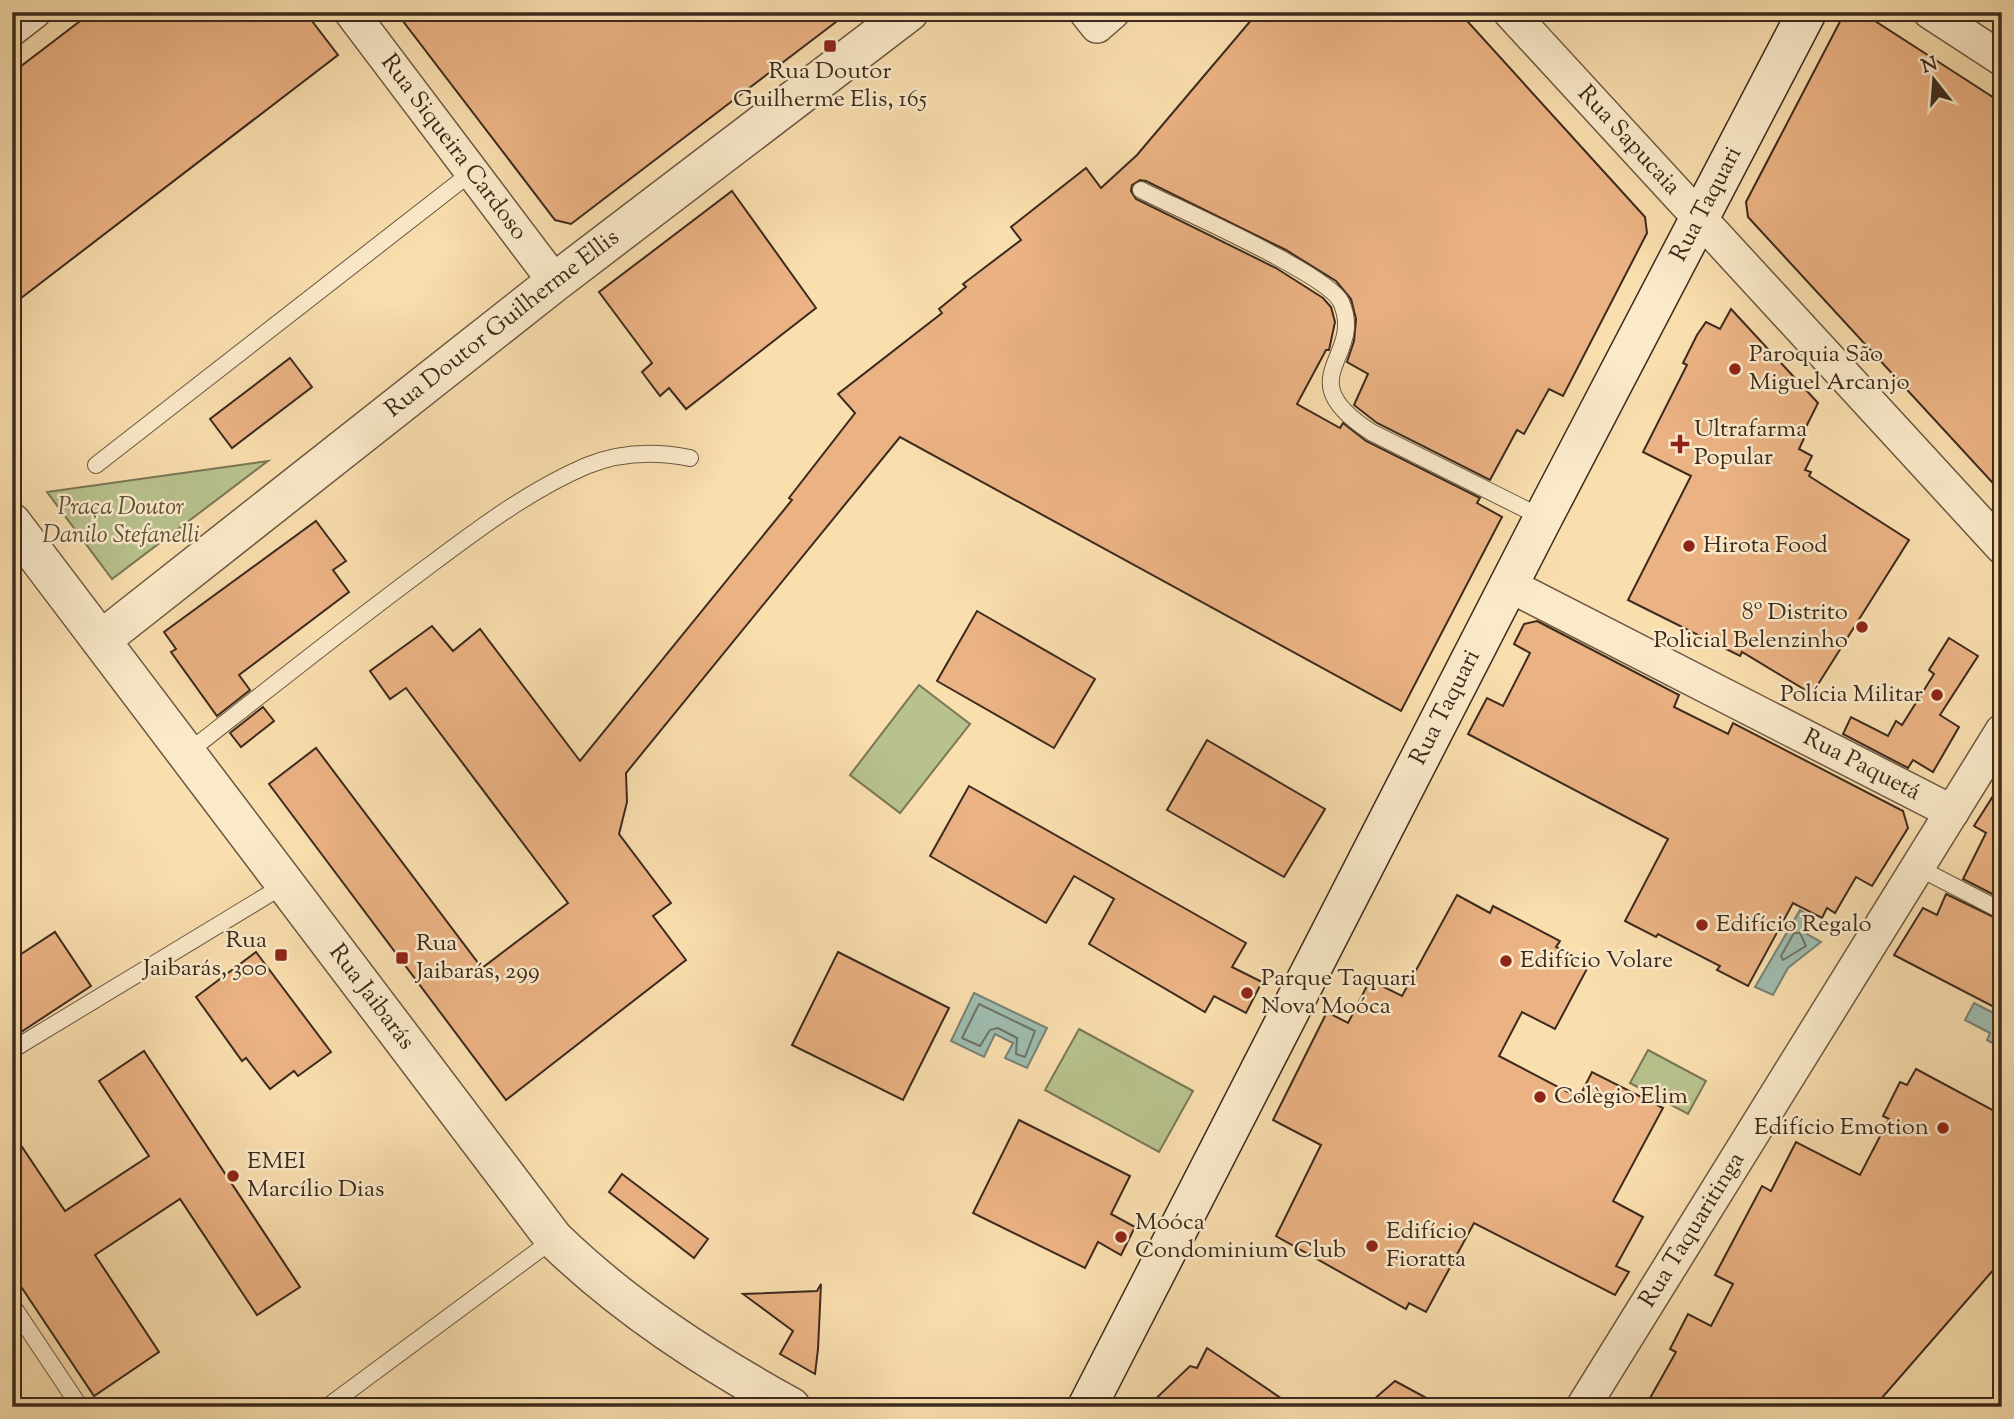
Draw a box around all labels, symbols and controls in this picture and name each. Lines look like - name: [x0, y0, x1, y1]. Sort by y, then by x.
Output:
- marker: Rua Doutor Guilherme Elis, 165: [822, 38, 838, 54]
- north arrow: [1898, 46, 1968, 116]
- street label: Rua Siqueira Cardoso: [372, 47, 535, 248]
- text: N: [1919, 51, 1941, 81]
- place label: Rua Doutor Guilherme Elis, 165: [733, 55, 927, 117]
- street label: Rua Sapucaia: [1569, 78, 1688, 203]
- street label: Rua Taquari: [1663, 141, 1751, 268]
- street label: Rua Doutor Guilherme Ellis: [378, 222, 627, 426]
- place label: Paroquia São Miguel Arcanjo: [1749, 338, 1910, 400]
- marker: Paroquia São Miguel Arcanjo: [1727, 361, 1743, 377]
- place label: Ultrafarma Popular: [1694, 413, 1807, 475]
- marker: Ultrafarma Popular: [1672, 436, 1688, 452]
- park label: Praça Doutor Danilo Stefanelli: [42, 491, 200, 553]
- place label: Hirota Food: [1703, 529, 1828, 563]
- marker: Hirota Food: [1681, 538, 1697, 554]
- place label: 8º Distrito Policial Belenzinho: [1654, 596, 1848, 658]
- marker: 8º Distrito Policial Belenzinho: [1854, 619, 1870, 635]
- street label: Rua Taquari: [1402, 644, 1490, 771]
- place label: Polícia Militar: [1780, 678, 1923, 712]
- marker: Polícia Militar: [1929, 687, 1945, 703]
- street label: Rua Paquetá: [1797, 721, 1926, 810]
- place label: Edifício Regalo: [1716, 908, 1872, 942]
- marker: Edifício Regalo: [1694, 917, 1710, 933]
- place label: Rua Jaibarás, 300: [141, 924, 267, 986]
- place label: Rua Jaibarás, 299: [414, 927, 540, 989]
- street label: Rua Jaibarás: [320, 937, 422, 1057]
- place label: Edifício Volare: [1520, 944, 1673, 978]
- marker: Rua Jaibarás, 300: [273, 947, 289, 963]
- marker: Rua Jaibarás, 299: [394, 950, 410, 966]
- marker: Edifício Volare: [1498, 953, 1514, 969]
- place label: Parque Taquari Nova Moóca: [1261, 962, 1416, 1024]
- marker: Parque Taquari Nova Moóca: [1239, 985, 1255, 1001]
- place label: Colègio Elim: [1554, 1080, 1688, 1114]
- marker: Colègio Elim: [1532, 1089, 1548, 1105]
- place label: Edifício Emotion: [1754, 1111, 1929, 1145]
- marker: Edifício Emotion: [1935, 1120, 1951, 1136]
- place label: EMEI Marcílio Dias: [247, 1145, 384, 1207]
- street label: Rua Taquaritinga: [1631, 1146, 1754, 1315]
- marker: EMEI Marcílio Dias: [225, 1168, 241, 1184]
- place label: Moóca Condominium Club: [1135, 1206, 1346, 1268]
- place label: Edifício Fioratta: [1386, 1215, 1467, 1277]
- marker: Moóca Condominium Club: [1113, 1229, 1129, 1245]
- marker: Edifício Fioratta: [1364, 1238, 1380, 1254]

